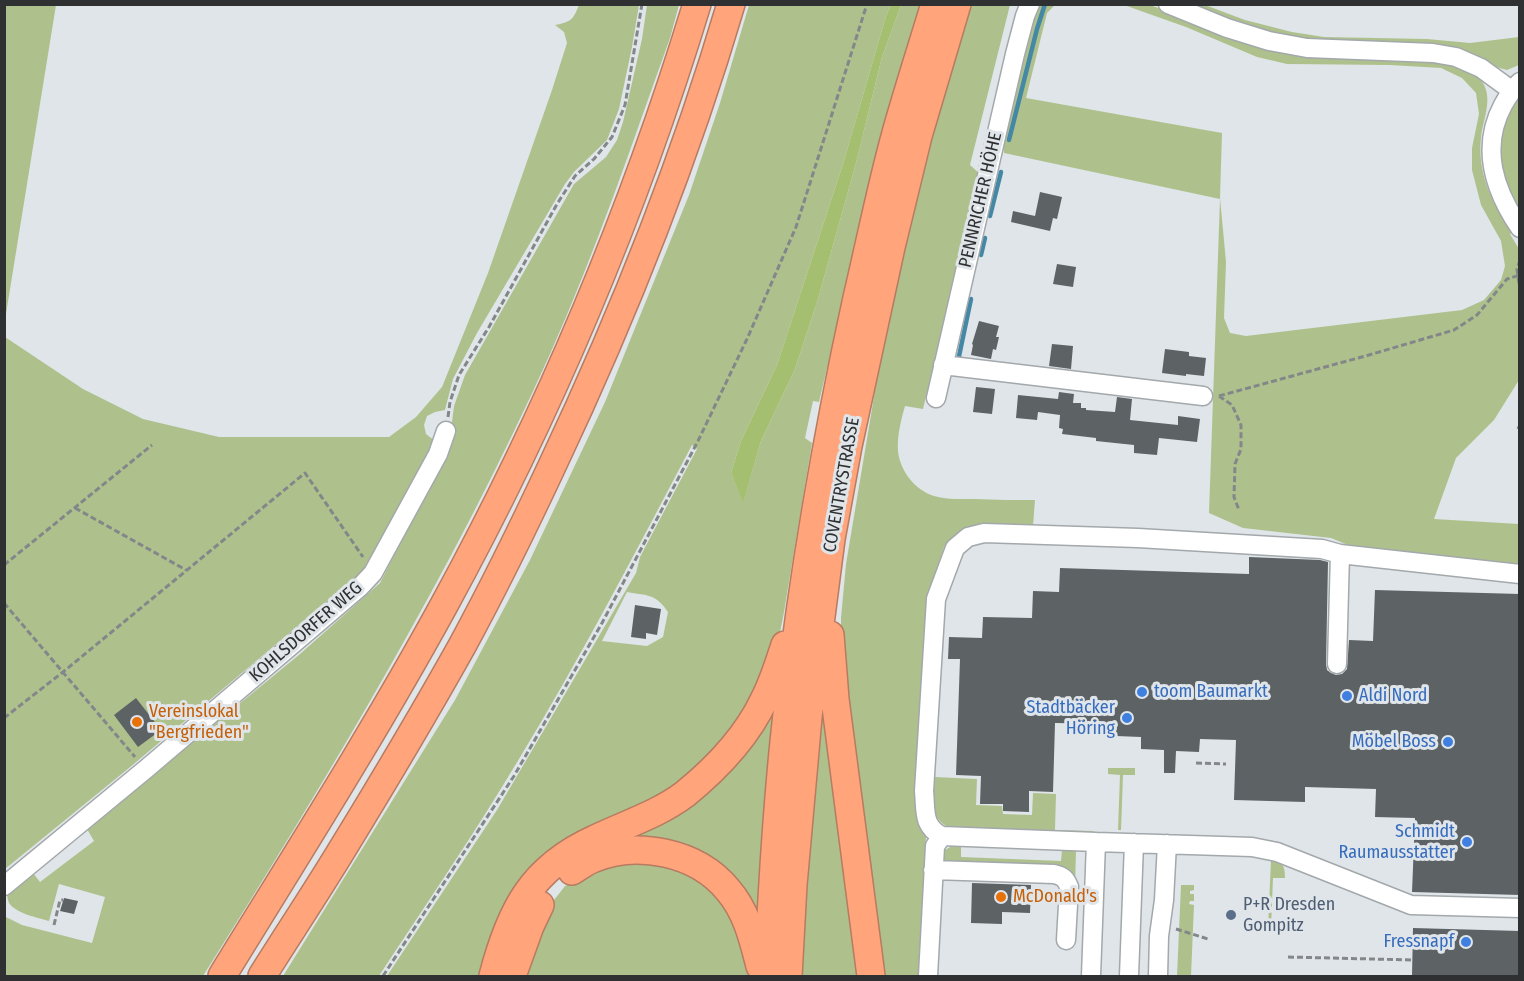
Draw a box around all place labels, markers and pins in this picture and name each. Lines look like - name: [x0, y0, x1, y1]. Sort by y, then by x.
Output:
- place label: toom Baumarkt: [1154, 681, 1268, 703]
- marker: toom Baumarkt: [1135, 685, 1149, 699]
- place label: Aldi Nord: [1359, 685, 1427, 707]
- marker: Aldi Nord: [1340, 689, 1354, 703]
- place label: Stadtbäcker Höring: [1027, 697, 1115, 740]
- place label: Vereinslokal "Bergfrieden": [149, 701, 249, 744]
- marker: Stadtbäcker Höring: [1120, 711, 1134, 725]
- marker: Vereinslokal "Bergfrieden": [130, 715, 144, 729]
- place label: Möbel Boss: [1352, 731, 1436, 753]
- marker: Möbel Boss: [1441, 735, 1455, 749]
- place label: Schmidt Raumausstatter: [1339, 821, 1455, 864]
- marker: Schmidt Raumausstatter: [1460, 835, 1474, 849]
- place label: McDonald's: [1013, 886, 1097, 908]
- marker: McDonald's: [994, 890, 1008, 904]
- place label: P+R Dresden Gompitz: [1243, 894, 1335, 936]
- marker: P+R Dresden Gompitz: [1224, 908, 1238, 922]
- place label: Fressnapf: [1383, 931, 1454, 953]
- marker: Fressnapf: [1459, 935, 1473, 949]

